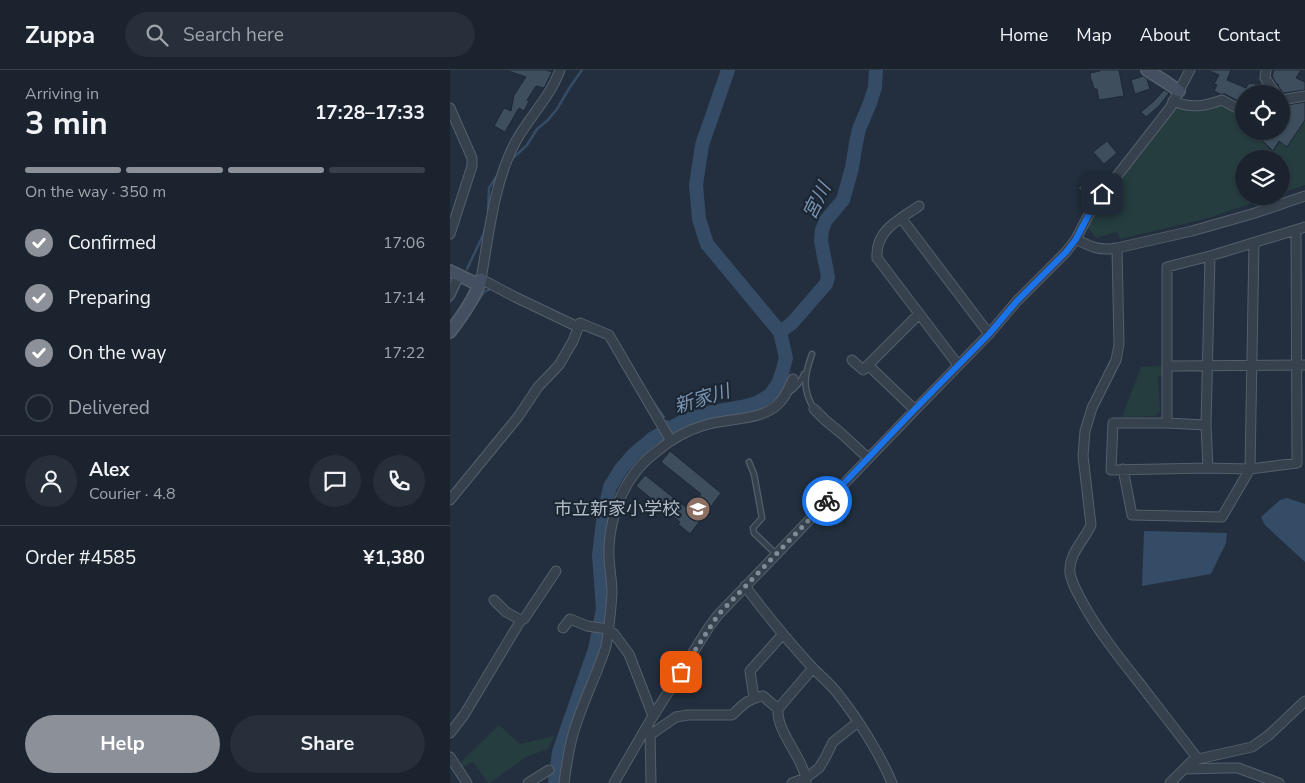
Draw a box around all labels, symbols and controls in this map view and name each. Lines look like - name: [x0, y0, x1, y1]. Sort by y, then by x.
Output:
- search box: [125, 12, 475, 57]
- text: Zuppa: [25, 19, 95, 51]
- icon: search: [143, 21, 171, 49]
- text: Search here: [183, 22, 284, 48]
- text: Home: [1000, 23, 1048, 47]
- text: Map: [1076, 23, 1112, 47]
- text: About: [1140, 23, 1190, 47]
- text: Contact: [1218, 23, 1280, 47]
- text: Arriving in: [25, 83, 99, 105]
- map controls: [1235, 85, 1290, 205]
- button: locate: [1235, 85, 1290, 140]
- text: 17:28–17:33: [315, 100, 425, 126]
- text: 3 min: [25, 102, 108, 145]
- button: layers: [1235, 150, 1290, 205]
- pin: [1081, 173, 1123, 215]
- water label: 宮川: [797, 176, 838, 224]
- icon: home: [1088, 180, 1116, 208]
- text: On the way · 350 m: [25, 181, 166, 203]
- icon: check: [25, 229, 53, 257]
- text: Confirmed: [68, 230, 156, 256]
- text: 17:06: [383, 232, 425, 254]
- icon: check: [25, 284, 53, 312]
- text: Preparing: [68, 285, 151, 311]
- text: 17:14: [383, 287, 425, 309]
- icon: check: [25, 339, 53, 367]
- text: On the way: [68, 340, 166, 366]
- text: 17:22: [383, 342, 425, 364]
- water label: 新家川: [671, 378, 735, 420]
- text: Delivered: [68, 395, 150, 421]
- button: person: [25, 455, 77, 507]
- button: chat: [309, 455, 361, 507]
- button: phone: [373, 455, 425, 507]
- text: Alex: [89, 457, 130, 483]
- courier: [802, 476, 852, 526]
- text: Courier · 4.8: [89, 483, 175, 505]
- icon: bike: [813, 487, 841, 515]
- school or university icon: 市立新家小学校: [685, 496, 711, 522]
- place label: 市立新家小学校: [554, 497, 680, 521]
- text: Order #4585: [25, 545, 136, 571]
- text: ¥1,380: [363, 545, 425, 571]
- pin: [660, 651, 702, 693]
- icon: bag: [667, 658, 695, 686]
- button: Help: [25, 715, 220, 773]
- button: Share: [230, 715, 425, 773]

